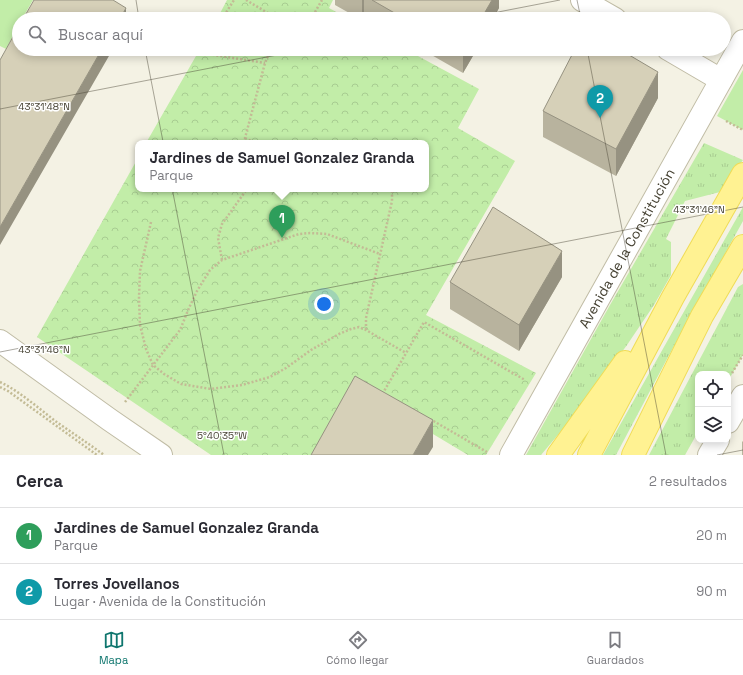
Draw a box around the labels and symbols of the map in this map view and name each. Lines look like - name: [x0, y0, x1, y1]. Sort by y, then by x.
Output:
- pin: 2: [587, 85, 613, 118]
- text: 43°31'48"N: [18, 100, 70, 113]
- street label: Avenida de la Constitución: [575, 165, 679, 331]
- text: 43°31'46"N: [673, 203, 725, 216]
- pin: 1: [269, 205, 295, 238]
- your location: [314, 294, 334, 314]
- text: 43°31'46"N: [18, 343, 70, 356]
- text: 5°40'35"W: [197, 429, 247, 442]

